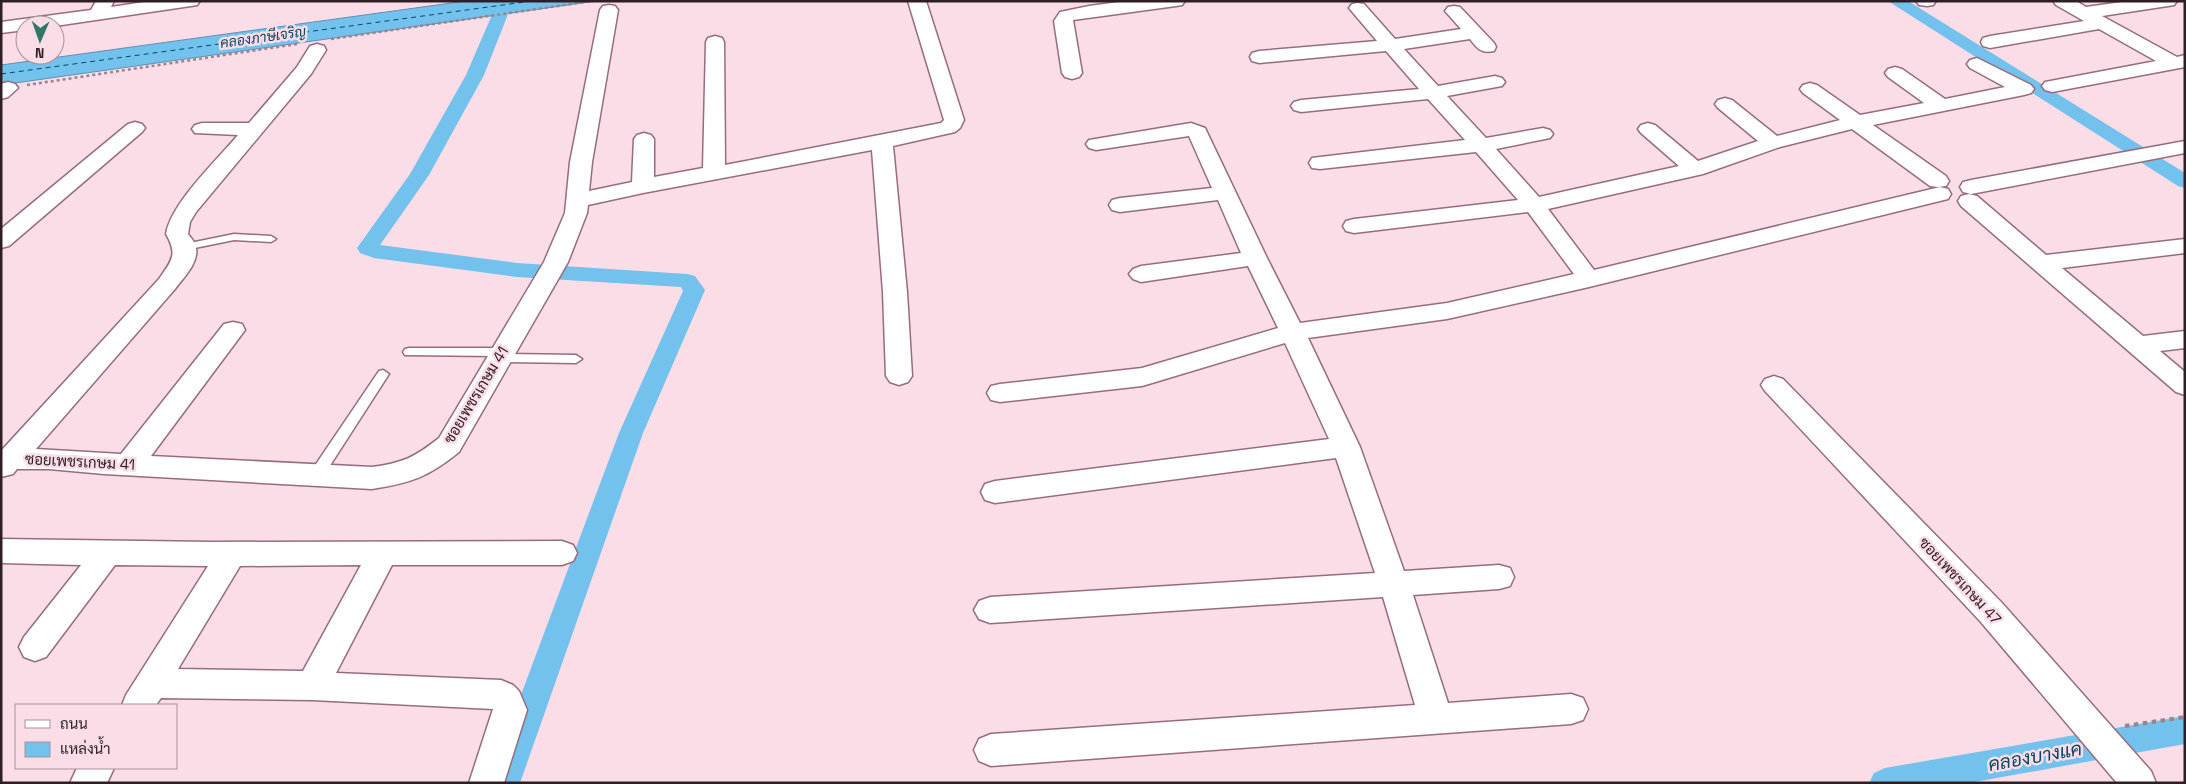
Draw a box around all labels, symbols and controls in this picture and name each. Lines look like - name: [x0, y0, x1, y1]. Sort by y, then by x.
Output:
- north arrow: [15, 15, 65, 65]
- water label: คลองภาษีเจริญ: [219, 22, 307, 52]
- text: N: [35, 44, 45, 62]
- street label: ซอยเพชรเกษม 41: [439, 343, 512, 447]
- street label: ซอยเพชรเกษม 41: [24, 449, 136, 474]
- street label: ซอยเพชรเกษม 47: [1915, 533, 2006, 628]
- legend: [15, 704, 178, 769]
- text: ถนน: [60, 714, 88, 733]
- text: แหล่งน้ำ: [60, 736, 111, 758]
- water label: คลองบางแค: [1986, 736, 2084, 777]

